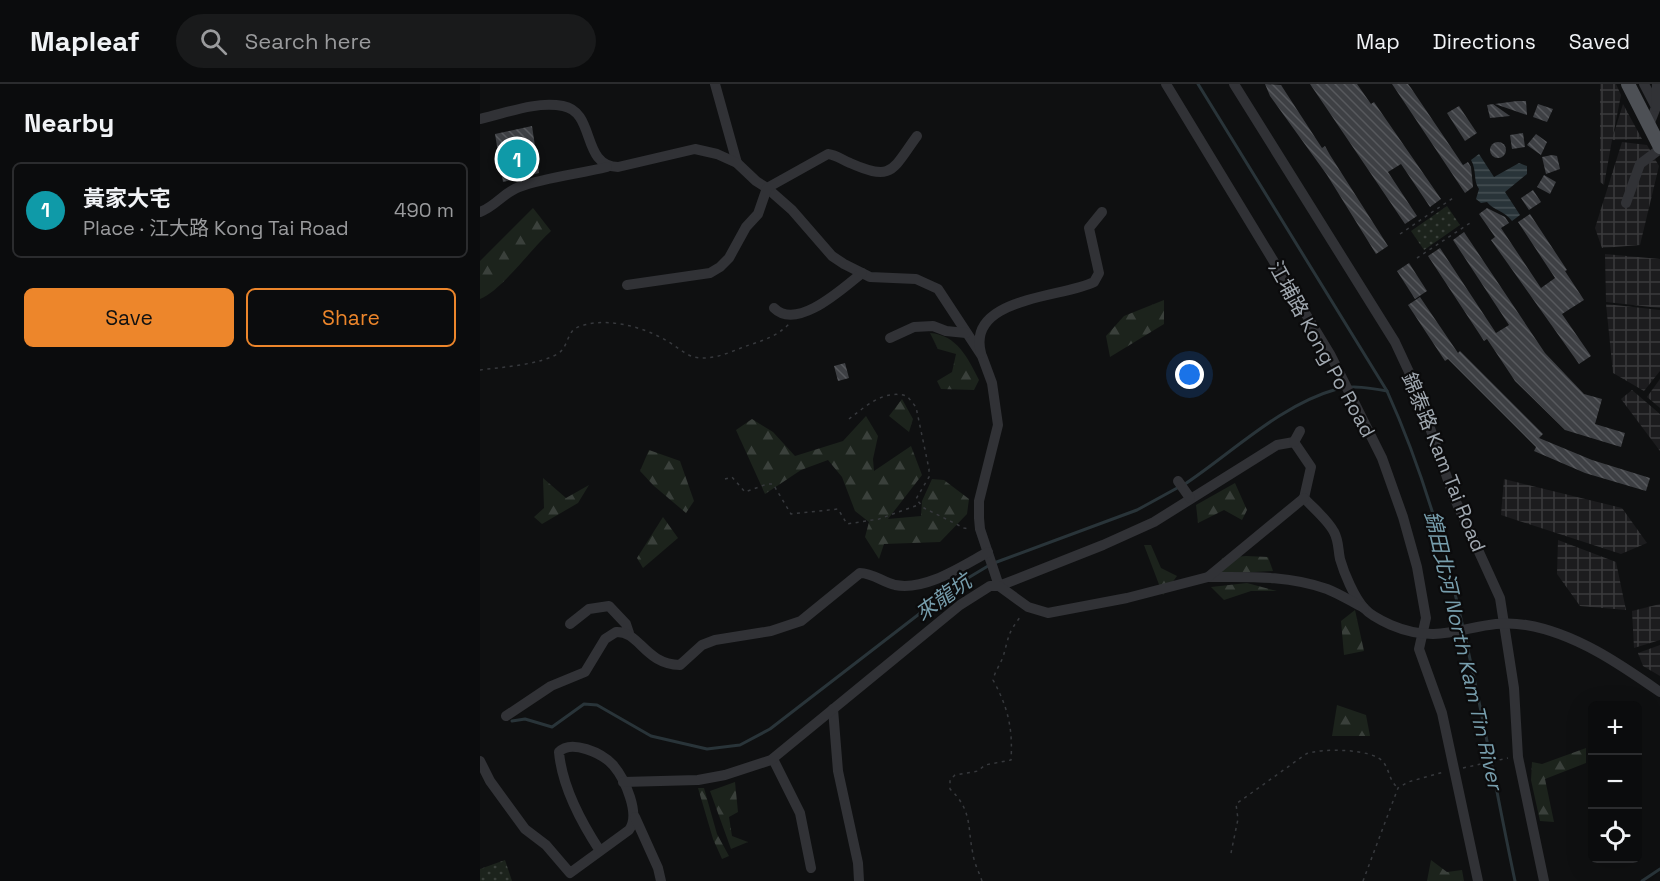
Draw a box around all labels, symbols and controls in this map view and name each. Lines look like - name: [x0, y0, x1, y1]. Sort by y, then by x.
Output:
- search box: [176, 14, 596, 68]
- text: Mapleaf: [30, 23, 140, 59]
- icon: search: [197, 25, 230, 58]
- text: Search here: [245, 27, 372, 55]
- text: Map: [1356, 28, 1400, 55]
- text: Directions: [1433, 28, 1536, 55]
- text: Saved: [1569, 28, 1630, 55]
- text: Nearby: [24, 106, 114, 140]
- pin: 1: [498, 136, 537, 182]
- text: 黃家大宅: [83, 184, 171, 212]
- text: 1: [41, 197, 50, 223]
- text: 490 m: [394, 197, 454, 223]
- text: Place · 江大路 Kong Tai Road: [83, 215, 349, 241]
- street label: 江埔路 Kong Po Road: [1263, 256, 1381, 442]
- button: Save: [24, 288, 234, 347]
- button: Share: [246, 288, 456, 347]
- your location: [1175, 360, 1204, 389]
- street label: 錦泰路 Kam Tai Road: [1396, 368, 1492, 556]
- water label: 錦田北河 North Kam Tin River: [1419, 508, 1510, 794]
- water label: 來龍坑: [910, 566, 979, 626]
- map controls: [1588, 701, 1642, 863]
- button: +: [1588, 701, 1642, 755]
- button: −: [1588, 755, 1642, 809]
- button: locate: [1588, 809, 1642, 863]

